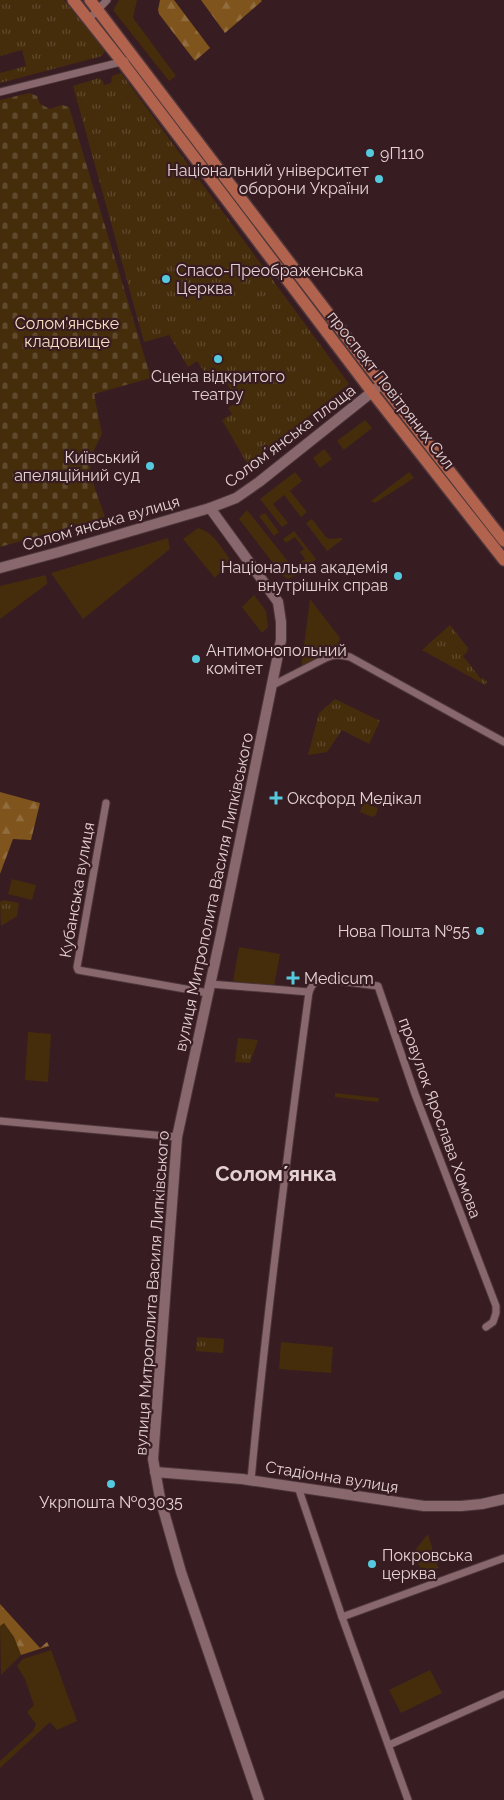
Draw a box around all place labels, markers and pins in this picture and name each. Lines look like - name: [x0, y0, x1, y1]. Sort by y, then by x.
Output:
- place label: 9П110: [380, 144, 424, 163]
- marker: 9П110: [364, 147, 376, 159]
- place label: Національний університет оборони України: [167, 161, 369, 198]
- marker: Національний університет оборони України: [373, 173, 385, 185]
- place label: Спасо-Преображенська Церква: [176, 261, 363, 298]
- marker: Спасо-Преображенська Церква: [160, 273, 172, 285]
- marker: Сцена відкритого театру: [212, 353, 224, 365]
- place label: Сцена відкритого театру: [151, 367, 285, 404]
- place label: Київський апеляційний суд: [14, 448, 140, 485]
- marker: Київський апеляційний суд: [144, 460, 156, 472]
- place label: Національна академія внутрішніх справ: [221, 558, 388, 595]
- marker: Національна академія внутрішніх справ: [392, 570, 404, 582]
- place label: Антимонопольний комітет: [206, 641, 347, 678]
- marker: Антимонопольний комітет: [190, 653, 202, 665]
- place label: Оксфорд Медікал: [287, 789, 422, 808]
- marker: Оксфорд Медікал: [269, 791, 283, 805]
- place label: Нова Пошта №55: [338, 922, 470, 941]
- marker: Нова Пошта №55: [474, 925, 486, 937]
- place label: Medicum: [304, 969, 374, 988]
- marker: Medicum: [286, 971, 300, 985]
- marker: Укрпошта №03035: [105, 1478, 117, 1490]
- place label: Укрпошта №03035: [39, 1493, 183, 1512]
- place label: Покровська церква: [382, 1546, 473, 1583]
- marker: Покровська церква: [366, 1558, 378, 1570]

